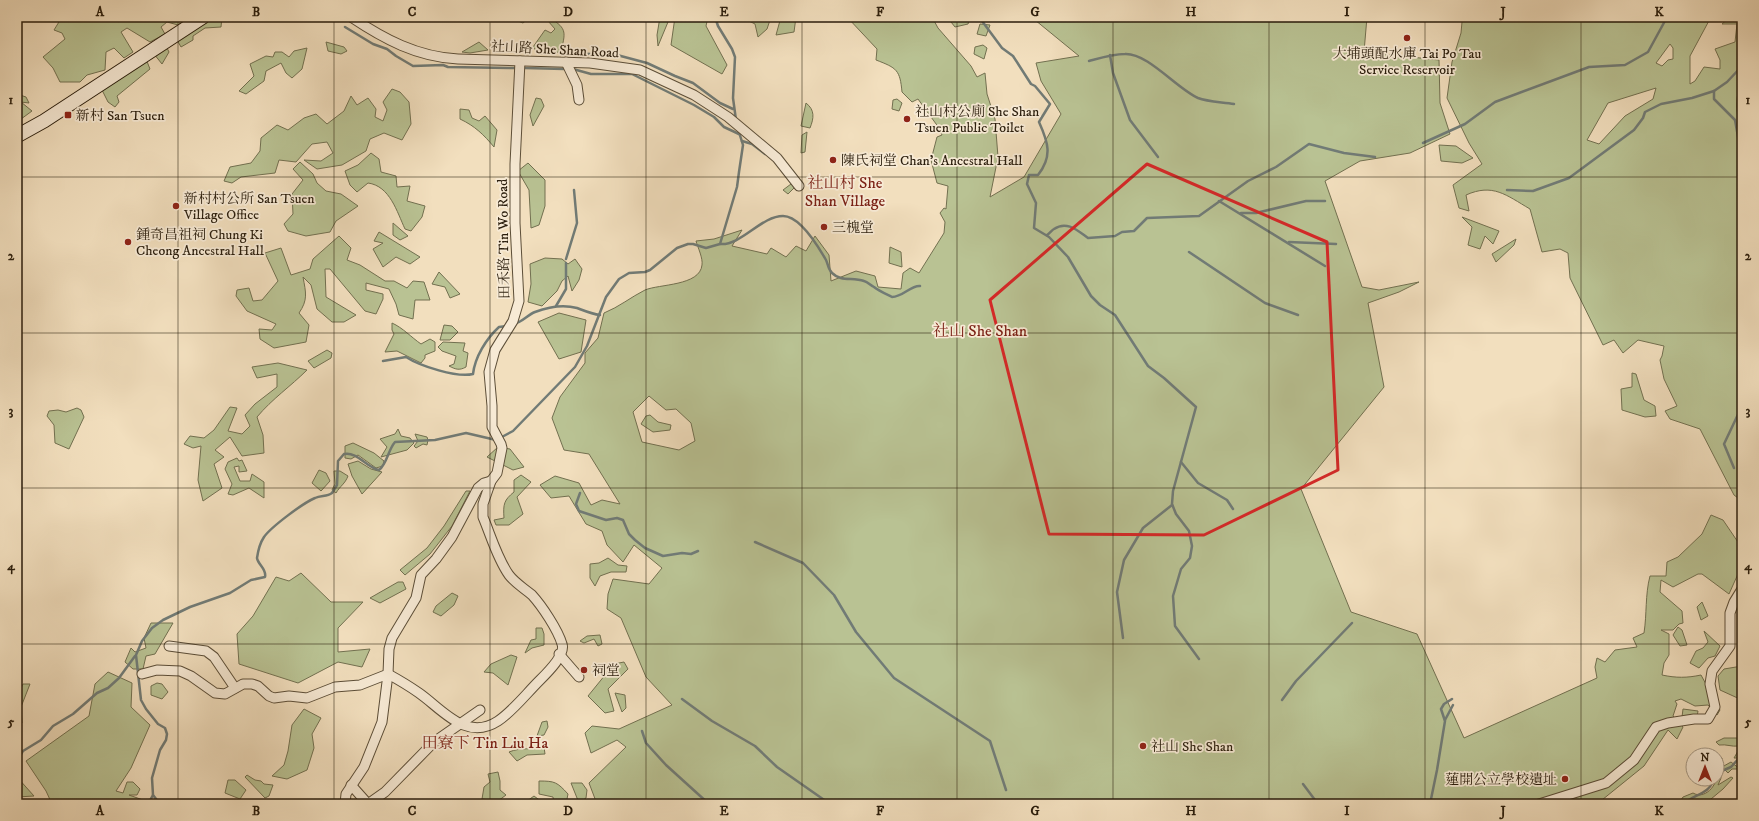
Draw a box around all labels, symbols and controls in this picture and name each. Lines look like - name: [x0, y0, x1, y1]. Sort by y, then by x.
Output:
- text: A: [95, 4, 105, 20]
- text: B: [252, 4, 260, 20]
- text: C: [408, 4, 417, 20]
- text: D: [563, 4, 573, 20]
- text: E: [719, 4, 729, 20]
- text: F: [876, 4, 885, 20]
- text: G: [1030, 4, 1040, 20]
- text: H: [1186, 4, 1197, 20]
- text: I: [1344, 4, 1350, 20]
- text: J: [1498, 4, 1506, 21]
- text: K: [1654, 4, 1664, 20]
- marker: 大埔頭配水庫 Tai Po Tau Service Reservoir: [1402, 33, 1412, 43]
- street label: 社山路 She Shan Road: [490, 38, 620, 62]
- place label: 大埔頭配水庫 Tai Po Tau Service Reservoir: [1333, 45, 1482, 79]
- text: 1: [9, 92, 14, 108]
- text: 1: [1746, 92, 1751, 108]
- place label: 社山村公廁 She Shan Tsuen Public Toilet: [915, 103, 1040, 137]
- place label: 新村 San Tsuen: [76, 107, 165, 125]
- marker: 新村 San Tsuen: [63, 110, 73, 120]
- marker: 社山村公廁 She Shan Tsuen Public Toilet: [902, 114, 912, 124]
- place label: 陳氏祠堂 Chan's Ancestral Hall: [841, 152, 1023, 170]
- marker: 陳氏祠堂 Chan's Ancestral Hall: [828, 155, 838, 165]
- district label: 社山村 She Shan Village: [805, 173, 886, 211]
- street label: 田禾路 Tin Wo Road: [494, 179, 514, 299]
- place label: 新村村公所 San Tsuen Village Office: [183, 190, 315, 224]
- marker: 新村村公所 San Tsuen Village Office: [171, 201, 181, 211]
- place label: 三槐堂: [832, 219, 874, 237]
- marker: 三槐堂: [819, 222, 829, 232]
- place label: 鍾奇昌祖祠 Chung Ki Cheong Ancestral Hall: [136, 226, 265, 260]
- marker: 鍾奇昌祖祠 Chung Ki Cheong Ancestral Hall: [123, 237, 133, 247]
- text: 2: [8, 248, 15, 264]
- text: 2: [1745, 248, 1752, 264]
- district label: 社山 She Shan: [933, 321, 1028, 341]
- text: 3: [9, 403, 14, 419]
- text: 3: [1746, 403, 1751, 419]
- text: 4: [6, 558, 15, 575]
- text: 4: [1743, 558, 1752, 575]
- place label: 祠堂: [592, 662, 620, 680]
- marker: 祠堂: [579, 665, 589, 675]
- text: 5: [7, 714, 15, 730]
- text: 5: [1744, 714, 1752, 730]
- district label: 田寮下 Tin Liu Ha: [422, 733, 548, 753]
- place label: 社山 She Shan: [1151, 738, 1234, 756]
- marker: 社山 She Shan: [1138, 741, 1148, 751]
- north arrow: [1685, 747, 1725, 787]
- text: N: [1700, 751, 1710, 765]
- place label: 蓮開公立學校遺址: [1445, 771, 1557, 789]
- marker: 蓮開公立學校遺址: [1560, 774, 1570, 784]
- text: A: [95, 803, 105, 819]
- text: B: [252, 803, 260, 819]
- text: C: [408, 803, 417, 819]
- text: D: [563, 803, 573, 819]
- text: E: [719, 803, 729, 819]
- text: F: [876, 803, 885, 819]
- text: G: [1030, 803, 1040, 819]
- text: H: [1186, 803, 1197, 819]
- text: I: [1344, 803, 1350, 819]
- text: J: [1498, 803, 1506, 820]
- text: K: [1654, 803, 1664, 819]

